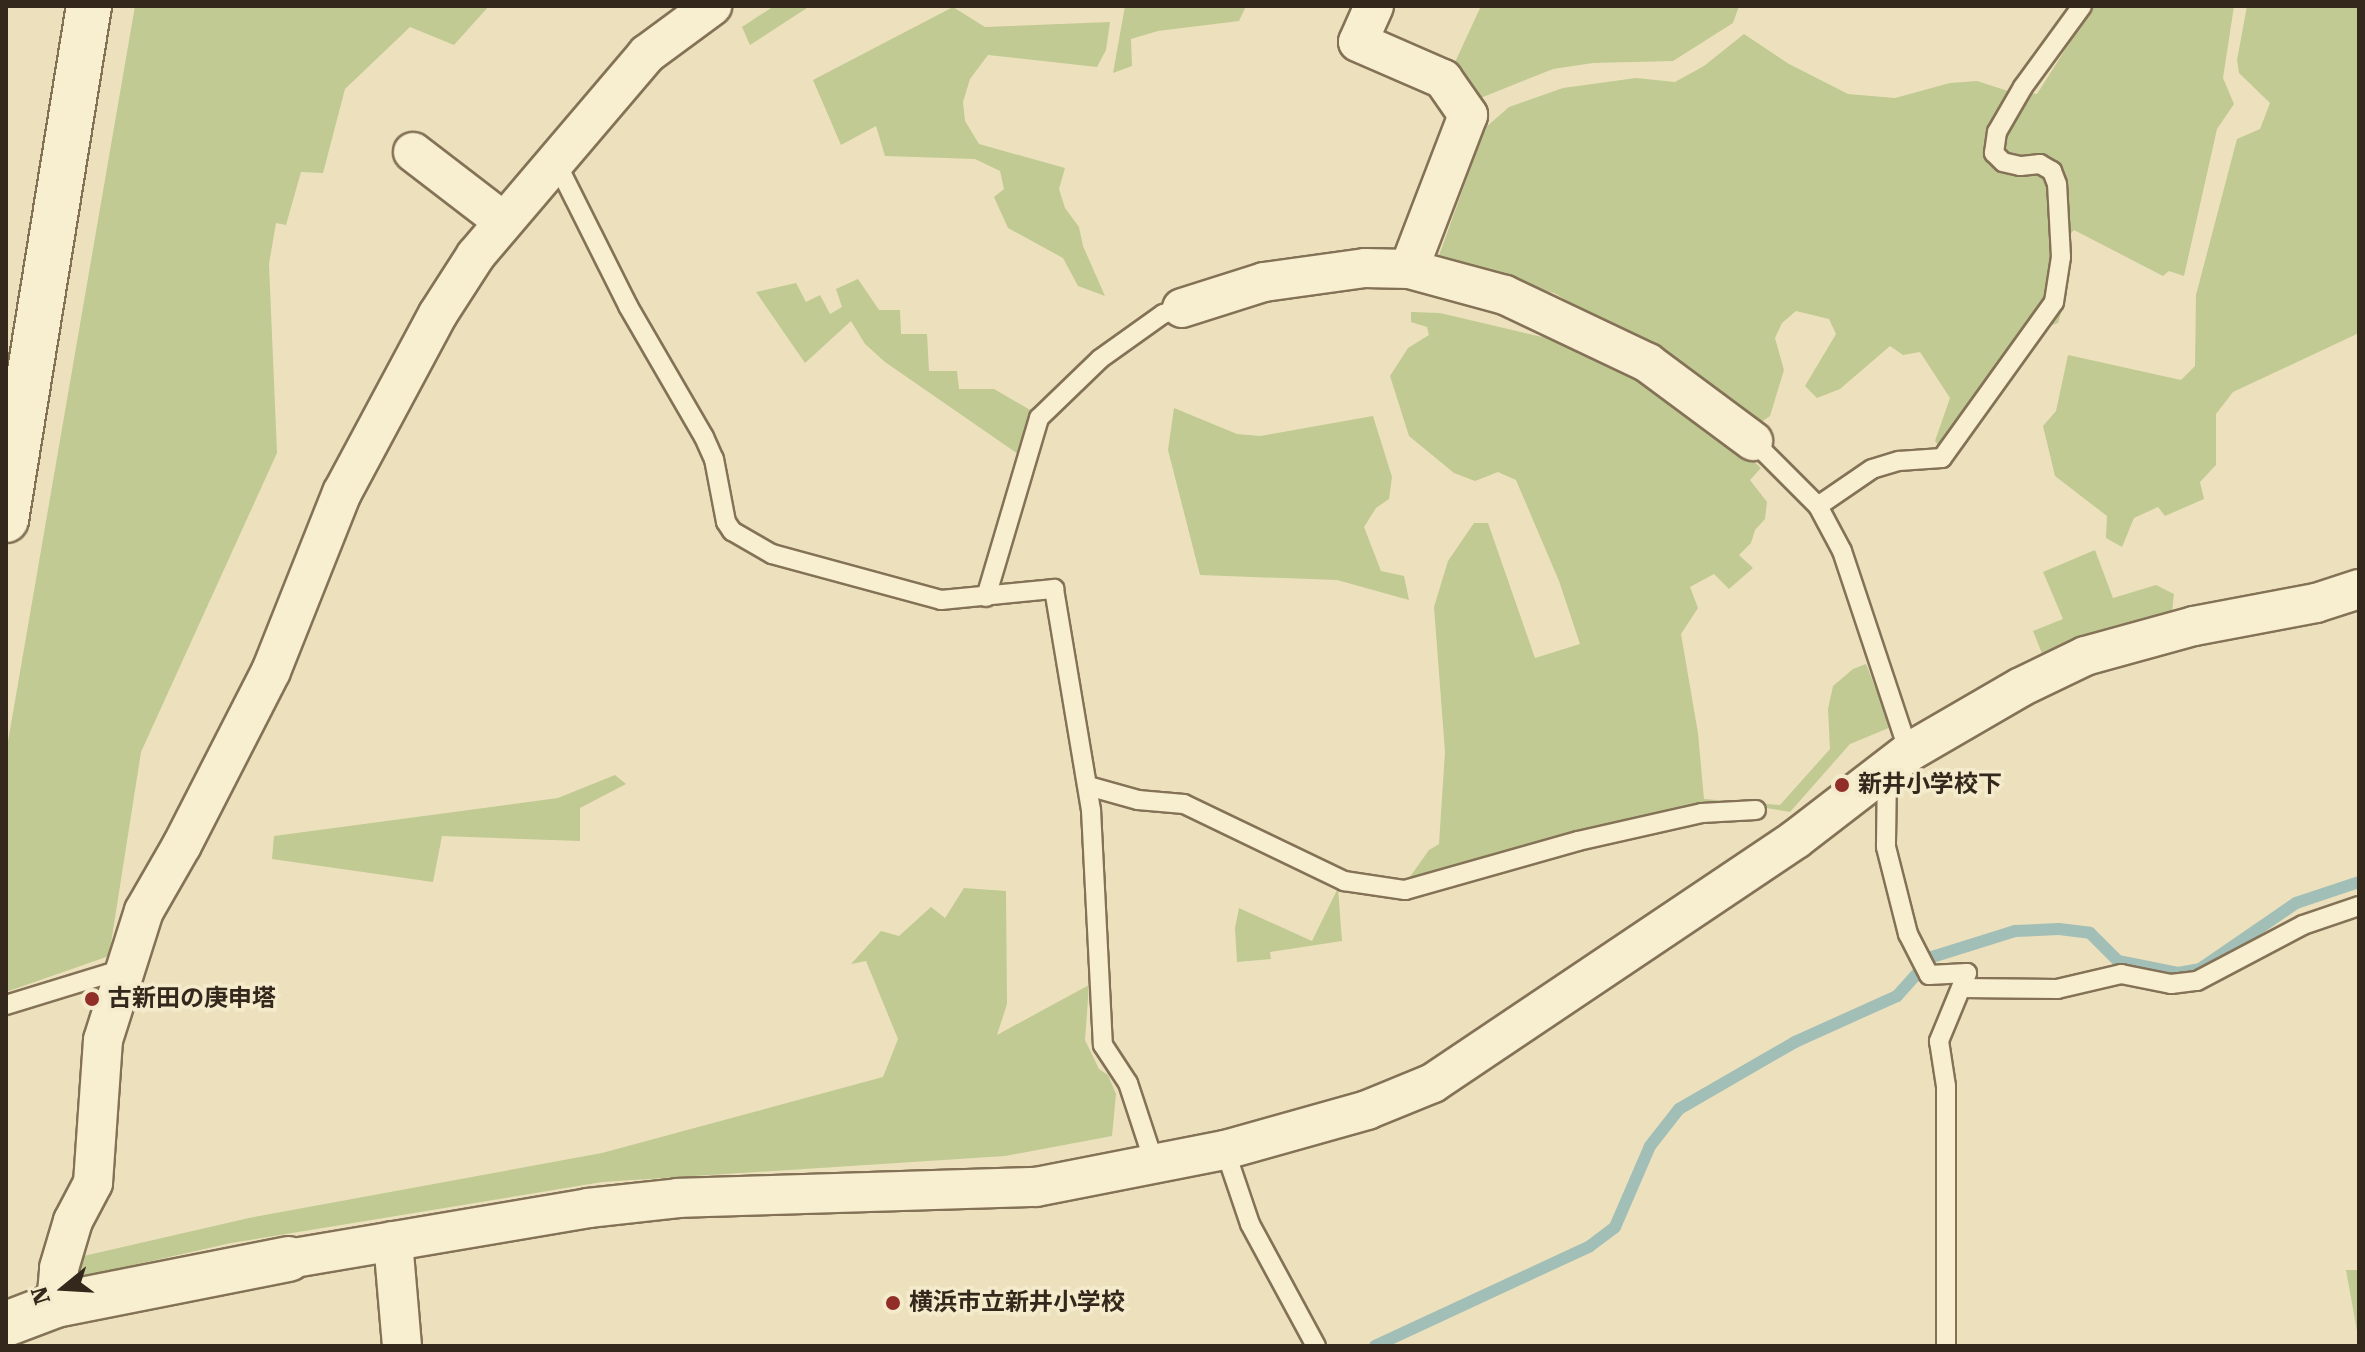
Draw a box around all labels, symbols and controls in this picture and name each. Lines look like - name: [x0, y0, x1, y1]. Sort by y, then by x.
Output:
- place label: 新井小学校下: [1858, 771, 2002, 799]
- marker: 新井小学校下: [1833, 776, 1851, 794]
- place label: 古新田の庚申塔: [108, 985, 276, 1013]
- marker: 古新田の庚申塔: [83, 990, 101, 1008]
- north arrow: [24, 1248, 104, 1328]
- text: N: [26, 1284, 55, 1308]
- place label: 横浜市立新井小学校: [909, 1289, 1125, 1317]
- marker: 横浜市立新井小学校: [884, 1294, 902, 1312]

